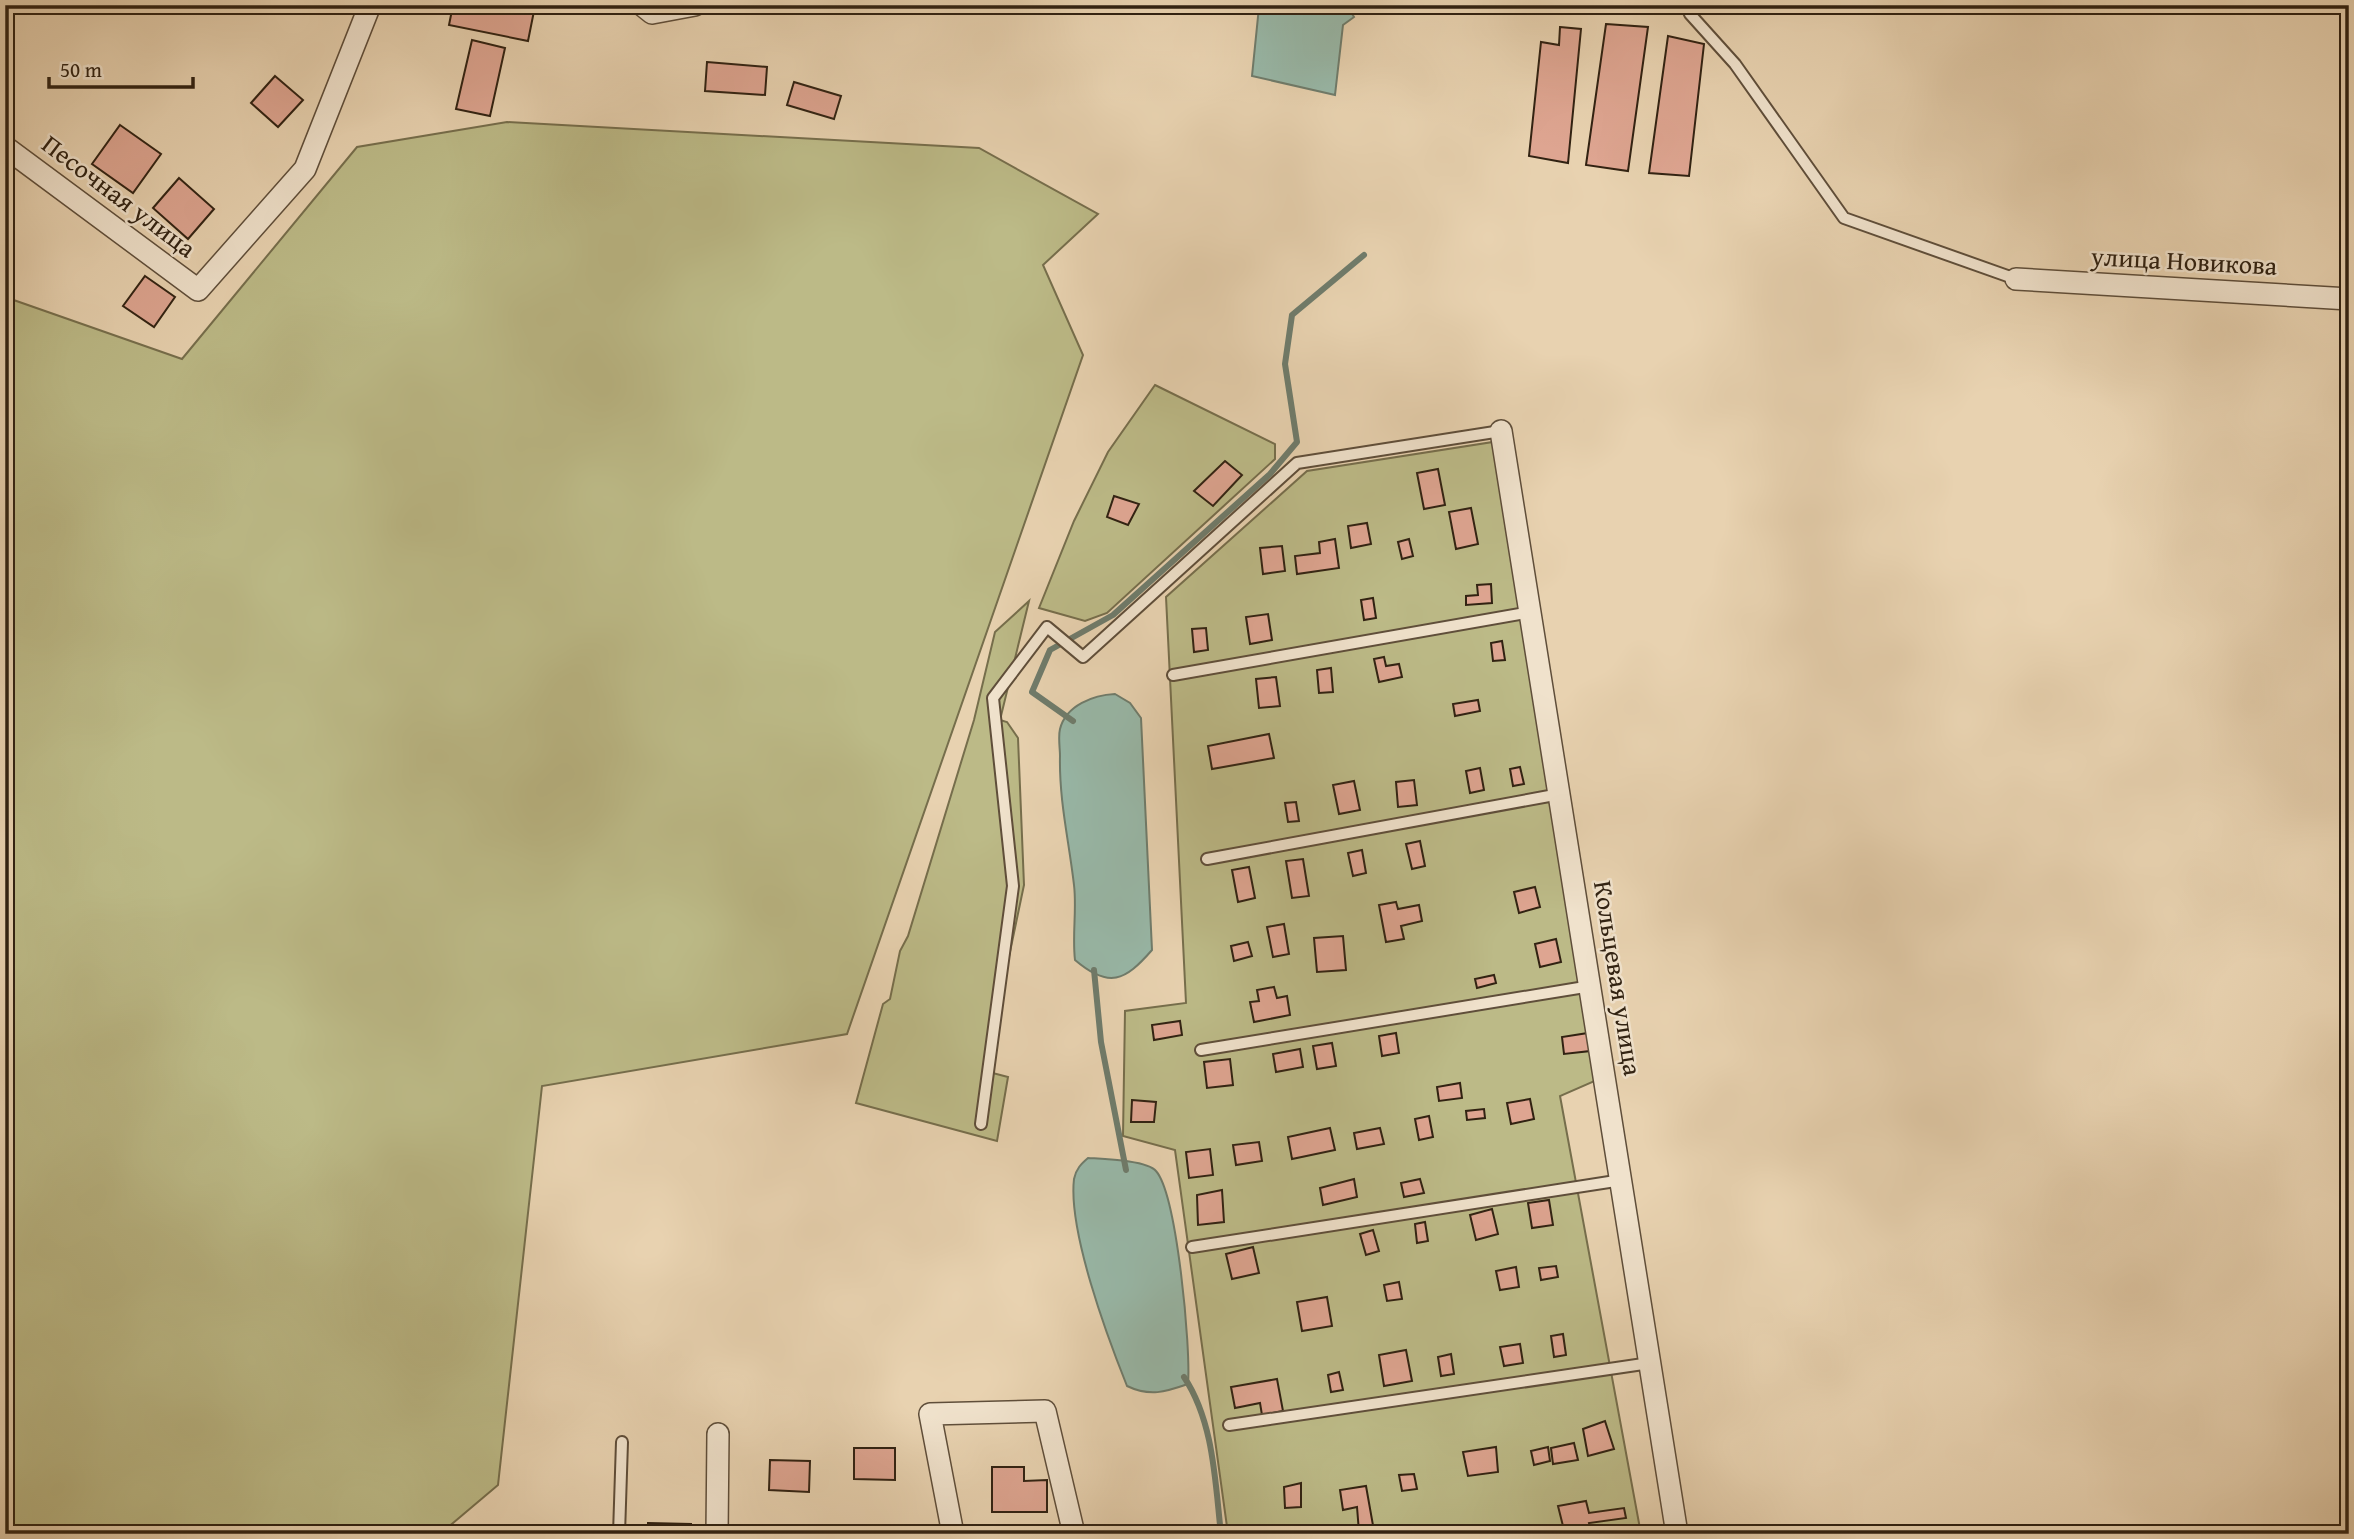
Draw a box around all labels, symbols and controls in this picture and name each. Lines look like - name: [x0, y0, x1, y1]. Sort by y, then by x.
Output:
- scale bar: [49, 46, 192, 90]
- text: 50 m: [60, 54, 102, 85]
- street label: Песочная улица: [34, 125, 205, 267]
- street label: улица Новикова: [2089, 236, 2279, 285]
- street label: Кольцевая улица: [1584, 878, 1653, 1079]

